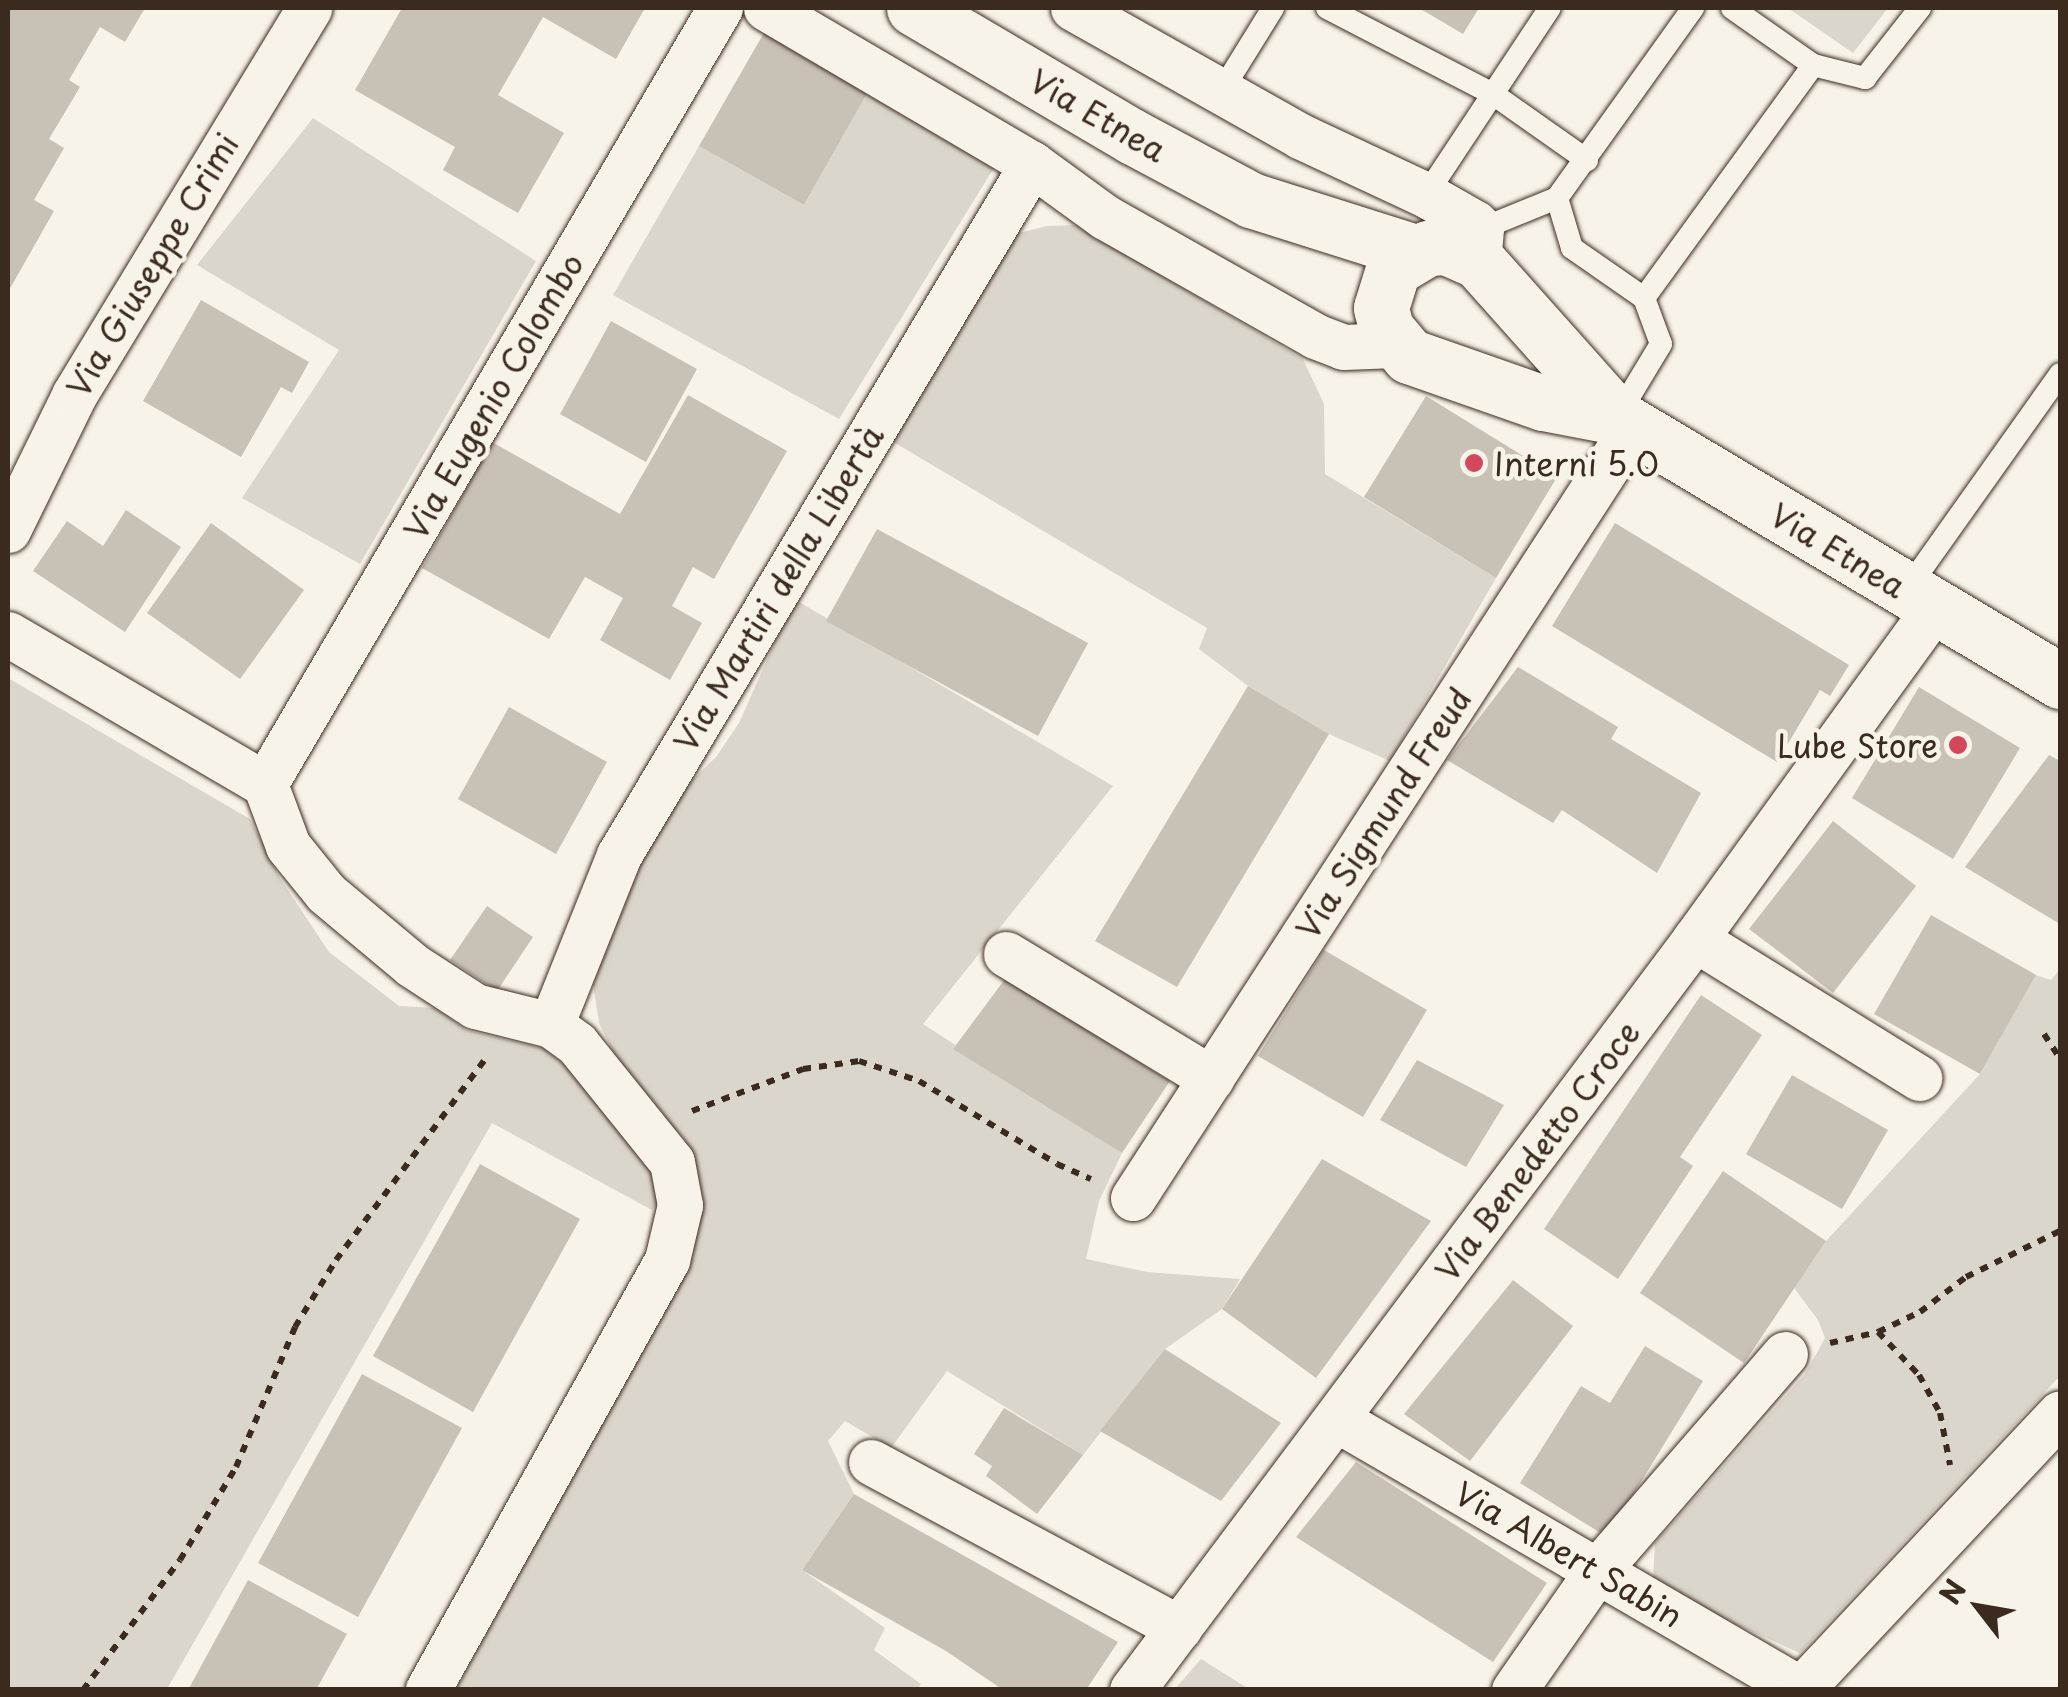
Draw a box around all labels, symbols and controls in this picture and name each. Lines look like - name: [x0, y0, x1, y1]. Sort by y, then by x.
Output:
- street label: Via Etnea: [1023, 61, 1173, 169]
- street label: Via Giuseppe Crimi: [58, 127, 246, 403]
- street label: Via Eugenio Colombo: [396, 246, 590, 546]
- street label: Via Martiri della Libertà: [666, 418, 890, 758]
- place label: Interni 5.0: [1494, 444, 1660, 482]
- marker: Interni 5.0: [1463, 452, 1485, 474]
- street label: Via Etnea: [1764, 495, 1912, 605]
- street label: Via Sigmund Freud: [1288, 681, 1478, 945]
- place label: Lube Store: [1776, 726, 1938, 764]
- marker: Lube Store: [1947, 734, 1969, 756]
- street label: Via Benedetto Croce: [1426, 1013, 1648, 1289]
- street label: Via Albert Sabin: [1448, 1473, 1690, 1635]
- north arrow: [1928, 1557, 2028, 1657]
- text: N: [1928, 1571, 1976, 1612]

